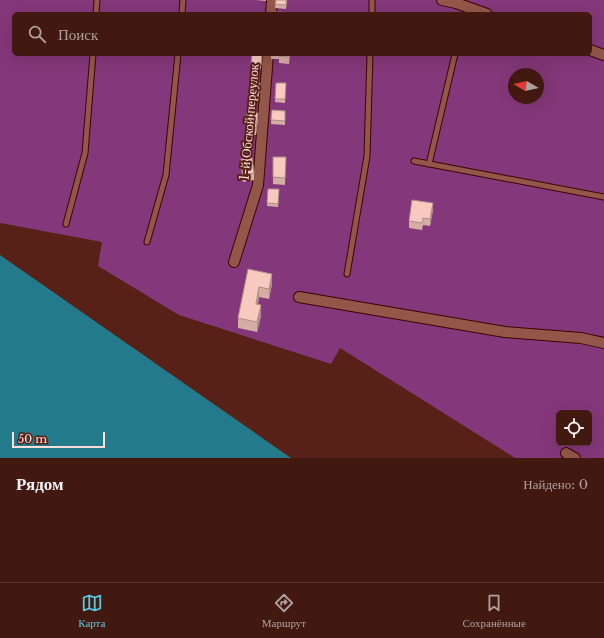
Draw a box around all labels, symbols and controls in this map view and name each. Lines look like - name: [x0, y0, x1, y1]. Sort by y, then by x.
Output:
- search box: [12, 12, 592, 56]
- icon: search: [26, 23, 48, 45]
- text: Поиск: [58, 25, 98, 44]
- street label: 1-й Обской переулок: [235, 62, 263, 181]
- north arrow: [508, 68, 544, 104]
- map controls: [556, 410, 592, 446]
- button: locate: [556, 410, 592, 446]
- scale bar: [12, 430, 105, 449]
- text: 50 m: [18, 432, 47, 446]
- text: Рядом: [16, 474, 64, 495]
- text: Найдено: 0: [523, 476, 588, 493]
- tab: Карта: [78, 592, 105, 630]
- tab: Маршрут: [262, 592, 306, 630]
- tab: Сохранённые: [463, 592, 526, 630]

